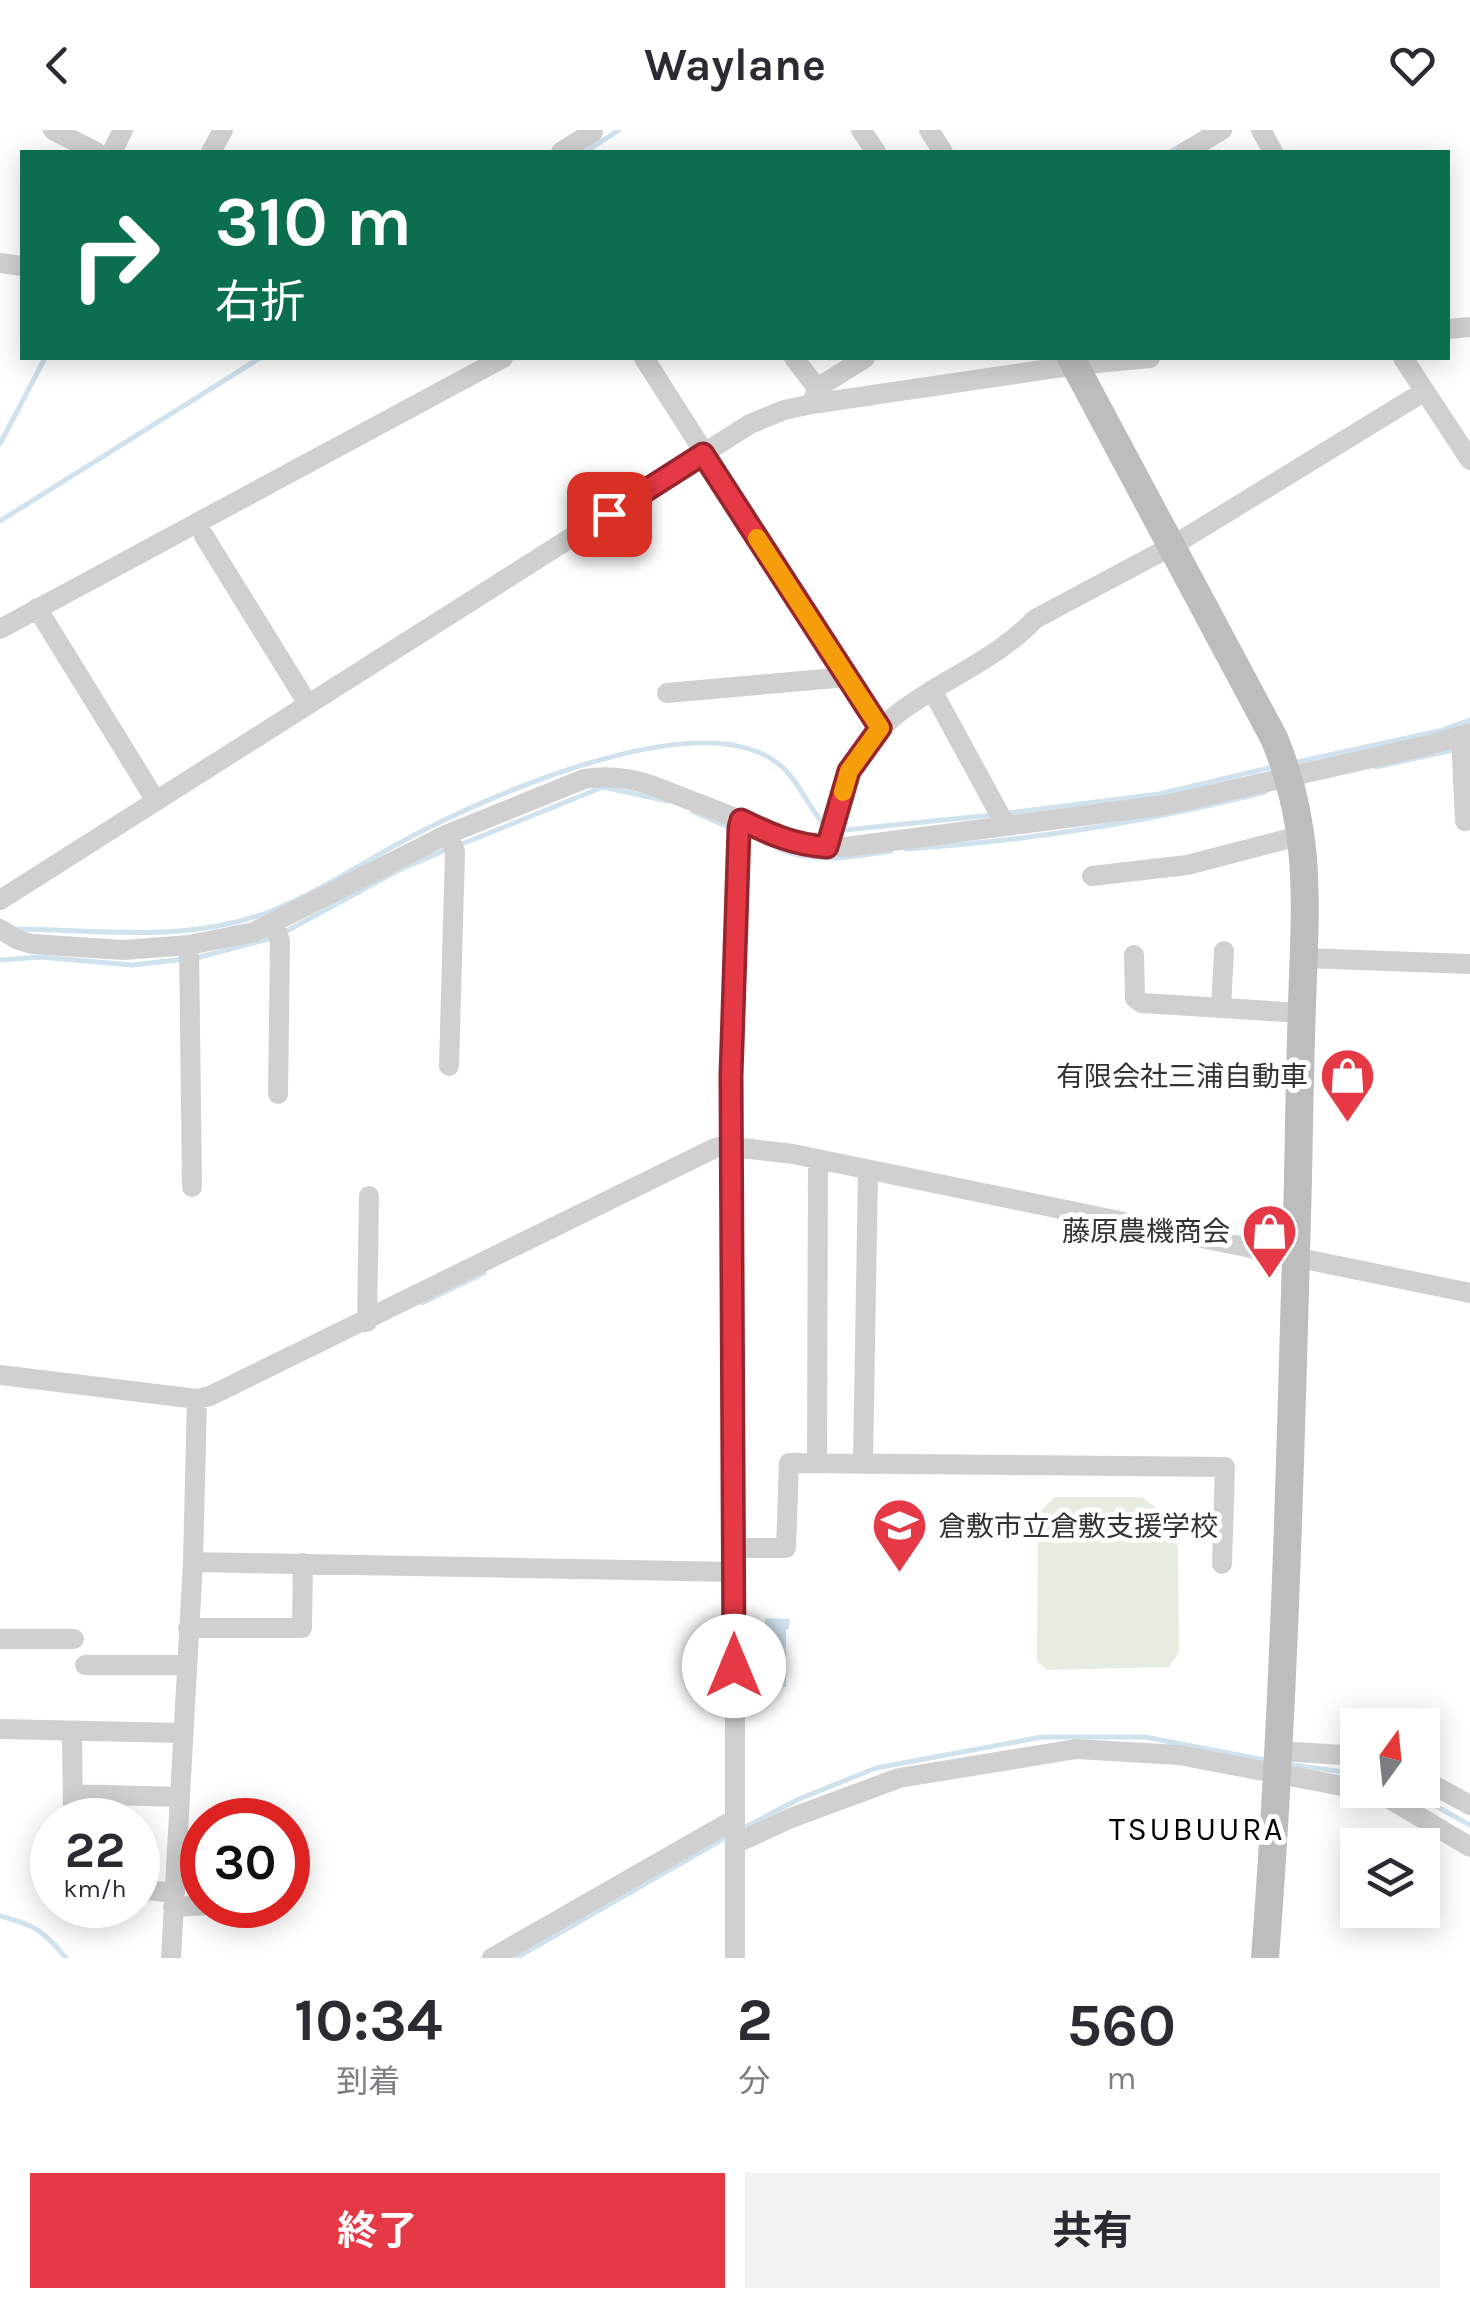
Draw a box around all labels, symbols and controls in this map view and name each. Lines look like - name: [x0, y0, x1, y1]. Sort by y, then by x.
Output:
- icon: back: [30, 38, 85, 93]
- icon: heart: [1385, 38, 1440, 93]
- text: Waylane: [644, 39, 826, 91]
- text: 310 m: [215, 181, 412, 263]
- icon: right: [50, 190, 180, 320]
- text: 右折: [215, 276, 305, 328]
- pin: [567, 472, 652, 557]
- icon: arrive: [582, 487, 637, 542]
- shop icon: 有限会社三浦自動車: [1317, 1046, 1377, 1125]
- place label: 有限会社三浦自動車: [1056, 1060, 1308, 1093]
- shop icon: 藤原農機商会: [1239, 1201, 1299, 1280]
- place label: 藤原農機商会: [1062, 1215, 1230, 1248]
- school or university icon: 倉敷市立倉敷支援学校: [869, 1496, 929, 1575]
- place label: 倉敷市立倉敷支援学校: [938, 1510, 1218, 1543]
- position arrow: [682, 1614, 786, 1718]
- north arrow: [1340, 1708, 1440, 1808]
- map controls: [1340, 1708, 1440, 1928]
- speed limit sign: 30: [180, 1798, 310, 1928]
- district label: TSUBUURA: [1109, 1811, 1285, 1848]
- text: 22: [65, 1821, 125, 1880]
- button: layers: [1340, 1828, 1440, 1928]
- text: km/h: [63, 1874, 127, 1903]
- text: 10:34: [294, 1985, 442, 2055]
- text: 2: [736, 1985, 773, 2055]
- text: 560: [1067, 1990, 1176, 2060]
- text: m: [1106, 2060, 1136, 2097]
- text: 到着: [336, 2063, 400, 2100]
- text: 分: [739, 2063, 771, 2100]
- button: 終了: [30, 2173, 725, 2288]
- button: 共有: [745, 2173, 1440, 2288]

